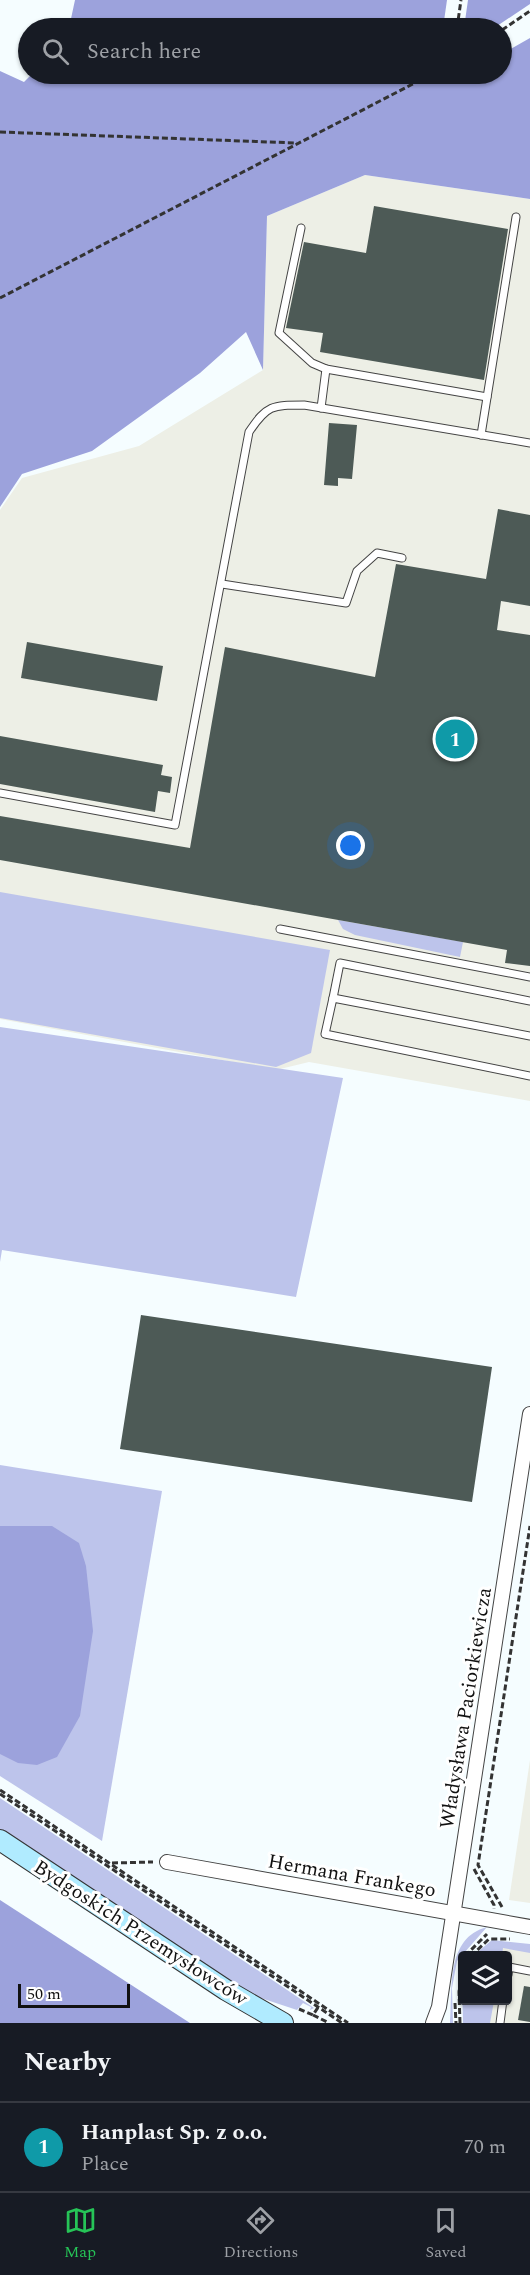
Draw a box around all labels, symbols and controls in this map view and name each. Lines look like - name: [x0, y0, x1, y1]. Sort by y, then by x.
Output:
- search box: [18, 18, 512, 84]
- icon: search: [39, 35, 72, 68]
- text: Search here: [87, 35, 201, 68]
- pin: 1: [436, 716, 474, 762]
- your location: [336, 831, 365, 860]
- street label: Władysława Paciorkiewicza: [432, 1585, 500, 1831]
- street label: Hermana Frankego: [265, 1846, 438, 1906]
- street label: Bydgoskich Przemysłowców: [28, 1852, 254, 2014]
- map controls: [458, 1951, 512, 2005]
- button: layers: [458, 1951, 512, 2005]
- scale bar: [18, 1981, 130, 2008]
- text: 50 m: [27, 1982, 61, 2006]
- text: Nearby: [24, 2042, 110, 2082]
- text: Hanplast Sp. z o.o.: [81, 2116, 268, 2149]
- text: 1: [38, 2132, 49, 2162]
- text: 70 m: [464, 2132, 506, 2162]
- text: Place: [81, 2149, 129, 2179]
- tab: Map: [64, 2204, 97, 2264]
- tab: Directions: [224, 2204, 298, 2264]
- tab: Saved: [425, 2204, 466, 2264]

